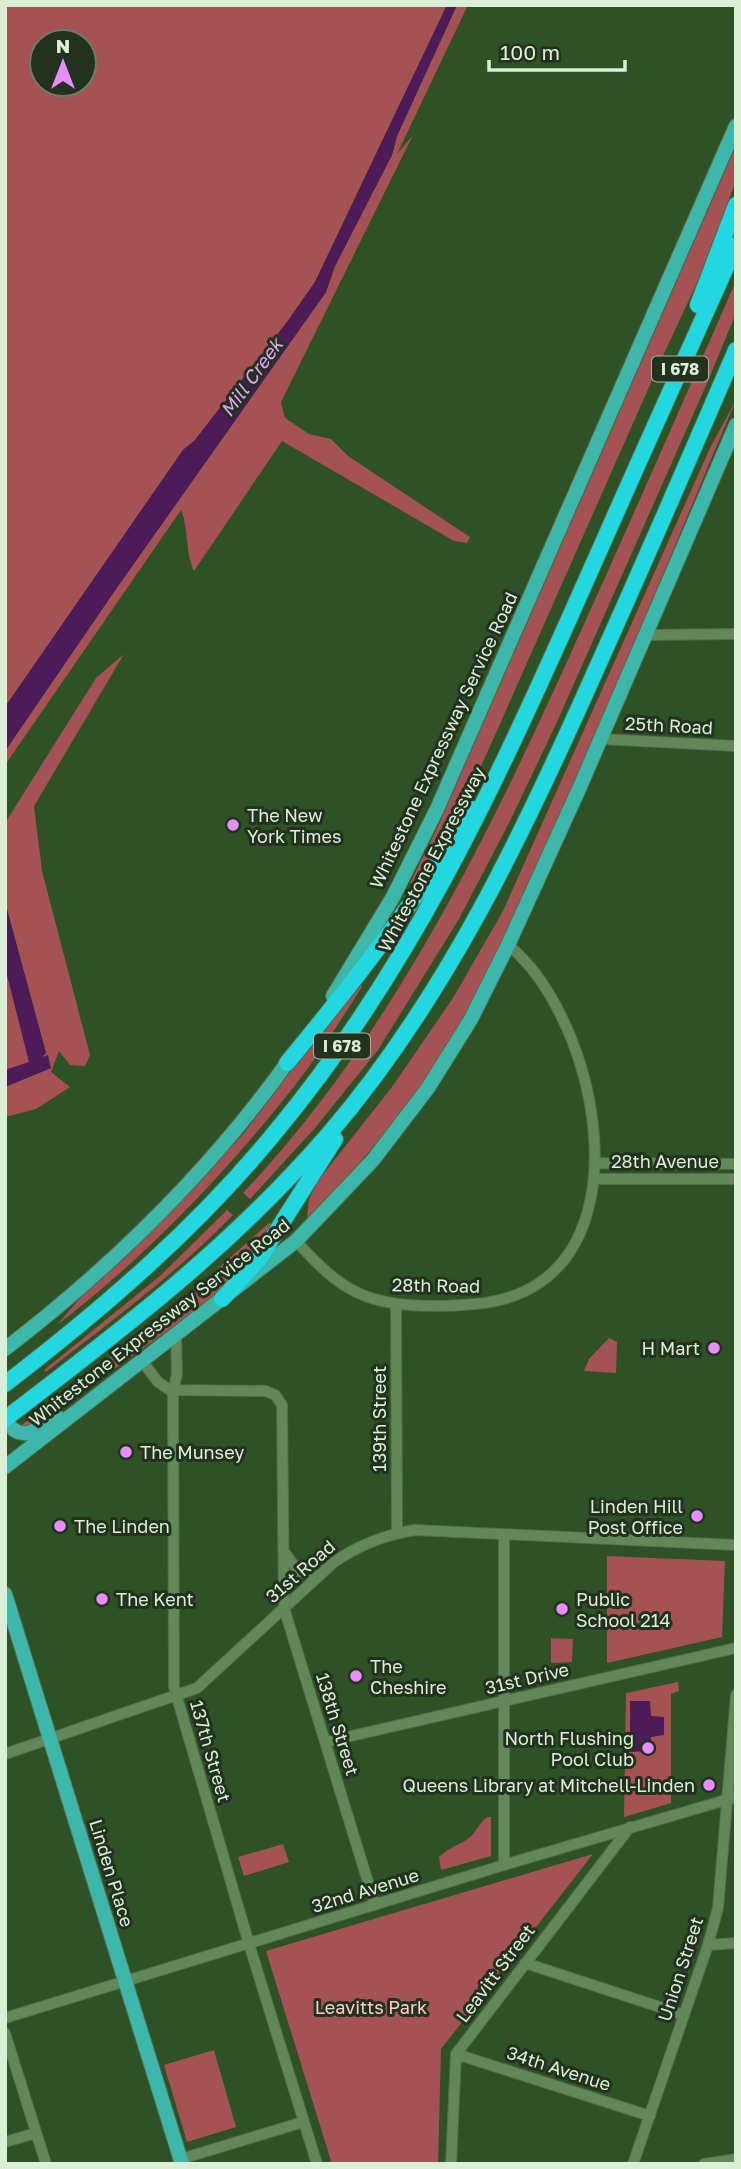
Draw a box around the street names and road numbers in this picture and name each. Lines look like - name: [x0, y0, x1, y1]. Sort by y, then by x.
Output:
- road number: I 678: [652, 356, 708, 382]
- street label: Whitestone Expressway Service Road: [365, 588, 521, 892]
- street label: 25th Road: [625, 712, 713, 738]
- street label: Whitestone Expressway: [373, 763, 489, 955]
- road number: I 678: [314, 1034, 370, 1058]
- street label: 28th Avenue: [611, 1150, 719, 1172]
- street label: Whitestone Expressway Service Road: [24, 1213, 294, 1431]
- street label: 28th Road: [392, 1273, 480, 1297]
- street label: 139th Street: [368, 1366, 390, 1472]
- street label: 31st Road: [261, 1535, 339, 1607]
- street label: 31st Drive: [483, 1658, 571, 1698]
- street label: 138th Street: [312, 1670, 364, 1778]
- street label: 137th Street: [186, 1698, 236, 1804]
- street label: Linden Place: [85, 1817, 139, 1929]
- street label: 32nd Avenue: [309, 1863, 421, 1917]
- street label: Union Street: [653, 1914, 707, 2024]
- street label: Leavitt Street: [451, 1920, 539, 2026]
- street label: 34th Avenue: [504, 2041, 614, 2095]

